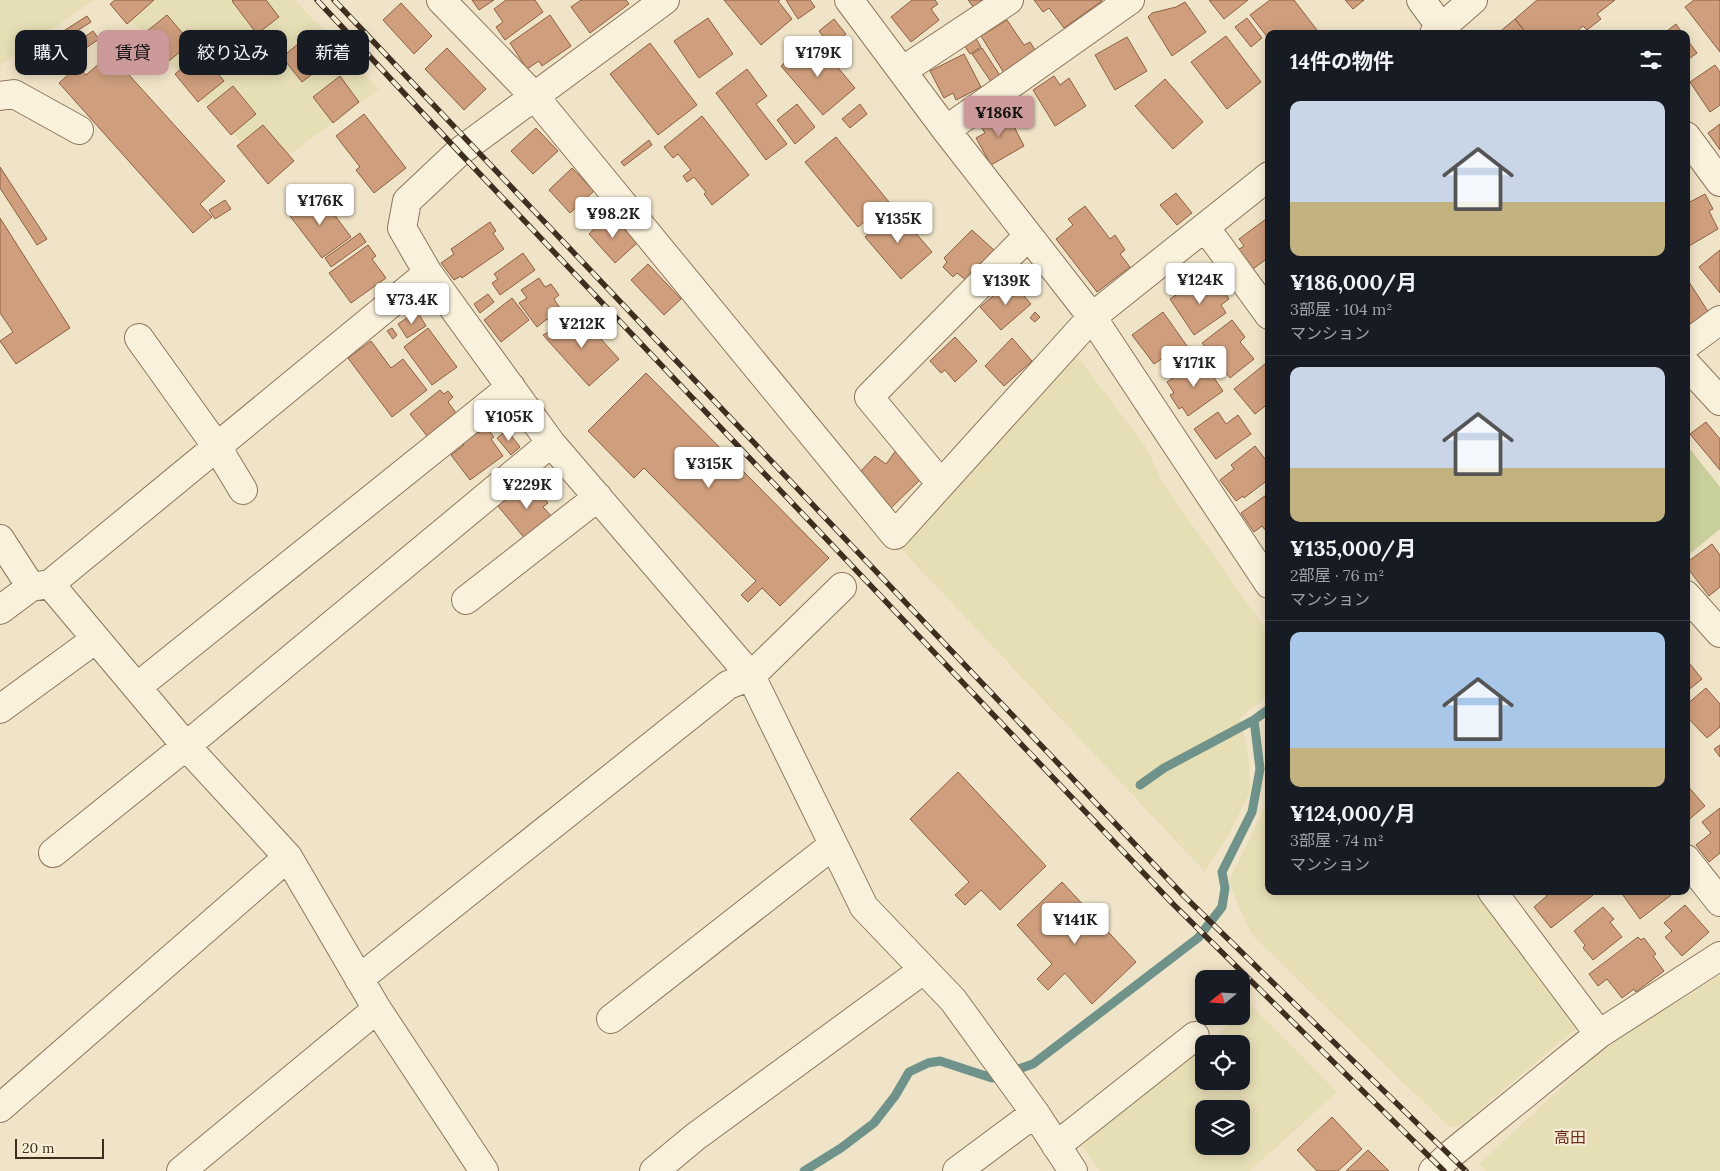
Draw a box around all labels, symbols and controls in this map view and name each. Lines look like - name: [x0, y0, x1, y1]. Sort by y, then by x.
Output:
- chip: 購入: [15, 30, 87, 75]
- chip: 賃貸: [97, 30, 169, 75]
- chip: 絞り込み: [179, 30, 287, 75]
- chip: 新着: [297, 30, 369, 75]
- pin: ¥179K: [783, 36, 853, 78]
- text: ¥179K: [795, 42, 841, 62]
- icon: filters: [1637, 46, 1665, 74]
- text: 14件の物件: [1290, 48, 1394, 75]
- pin: ¥186K: [964, 96, 1034, 138]
- text: ¥186K: [975, 102, 1023, 122]
- icon: home: [1433, 134, 1523, 224]
- pin: ¥176K: [285, 184, 355, 226]
- text: ¥176K: [297, 190, 343, 210]
- pin: ¥98.2K: [572, 196, 654, 239]
- pin: ¥135K: [863, 202, 933, 244]
- text: ¥98.2K: [586, 203, 640, 223]
- text: ¥135K: [874, 208, 922, 228]
- pin: ¥124K: [1165, 262, 1235, 305]
- pin: ¥139K: [971, 264, 1041, 306]
- text: ¥124K: [1177, 269, 1223, 289]
- text: ¥186,000/月: [1290, 269, 1417, 296]
- text: ¥139K: [982, 270, 1030, 290]
- pin: ¥73.4K: [371, 282, 453, 325]
- text: ¥73.4K: [386, 289, 438, 309]
- text: 3部屋 · 104 m²: [1290, 299, 1392, 319]
- pin: ¥212K: [547, 306, 617, 349]
- text: ¥212K: [559, 313, 605, 333]
- text: マンション: [1290, 323, 1370, 343]
- pin: ¥171K: [1159, 346, 1229, 388]
- text: ¥171K: [1172, 352, 1216, 372]
- icon: home: [1433, 399, 1523, 489]
- pin: ¥105K: [474, 400, 544, 442]
- text: ¥105K: [485, 406, 533, 426]
- pin: ¥315K: [674, 446, 744, 489]
- text: ¥315K: [685, 453, 733, 473]
- pin: ¥229K: [492, 468, 562, 510]
- text: ¥229K: [502, 474, 552, 494]
- text: ¥135,000/月: [1290, 535, 1416, 562]
- text: 2部屋 · 76 m²: [1290, 565, 1384, 585]
- text: マンション: [1290, 589, 1370, 609]
- icon: home: [1433, 664, 1523, 754]
- text: ¥124,000/月: [1290, 800, 1416, 827]
- text: 3部屋 · 74 m²: [1290, 830, 1384, 850]
- text: マンション: [1290, 854, 1370, 874]
- pin: ¥141K: [1040, 902, 1110, 945]
- text: ¥141K: [1053, 909, 1097, 929]
- north arrow: [1195, 970, 1250, 1025]
- map controls: [1195, 970, 1250, 1155]
- button: locate: [1195, 1035, 1250, 1090]
- button: layers: [1195, 1100, 1250, 1155]
- district label: 高田: [1554, 1127, 1586, 1147]
- scale bar: [15, 1136, 104, 1159]
- text: 20 m: [22, 1139, 54, 1157]

